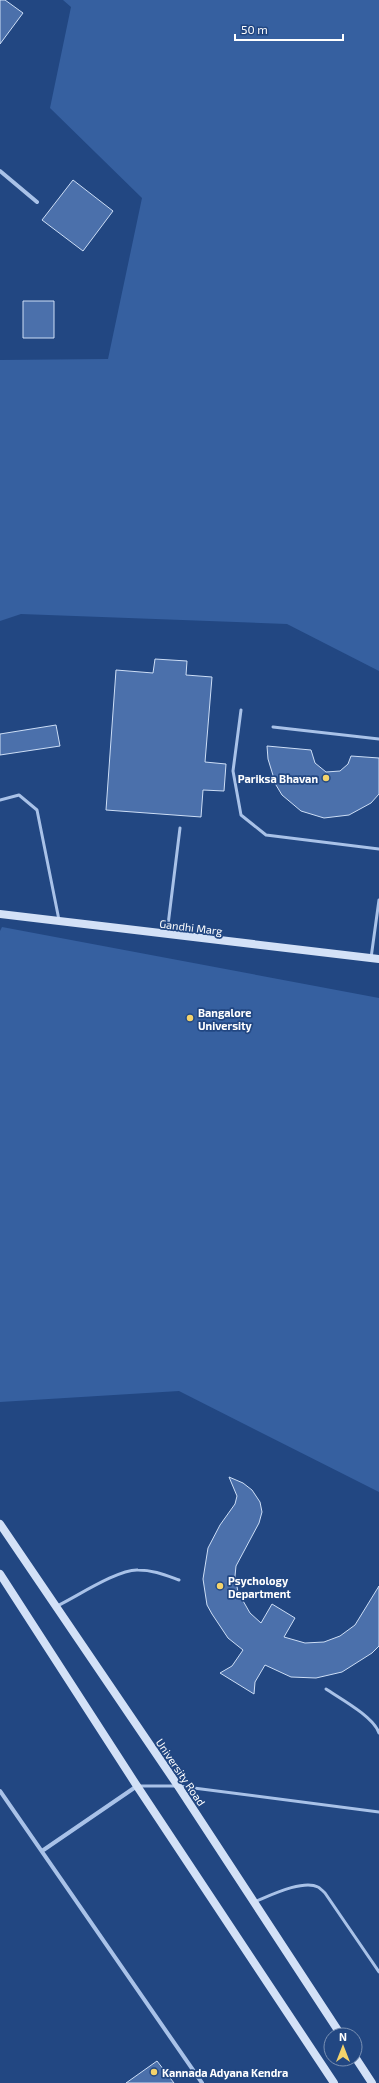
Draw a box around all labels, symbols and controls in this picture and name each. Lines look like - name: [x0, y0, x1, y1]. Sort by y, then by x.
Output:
- scale bar: [235, 16, 343, 42]
- text: 50 m: [241, 22, 268, 36]
- place label: Pariksa Bhavan: [238, 772, 318, 785]
- marker: Pariksa Bhavan: [321, 773, 331, 783]
- street label: Gandhi Marg: [159, 917, 223, 937]
- place label: Bangalore University: [198, 1006, 253, 1033]
- marker: Bangalore University: [185, 1013, 195, 1023]
- place label: Psychology Department: [228, 1574, 291, 1600]
- marker: Psychology Department: [215, 1581, 225, 1591]
- street label: University Road: [154, 1736, 208, 1808]
- north arrow: [323, 2027, 363, 2067]
- text: N: [339, 2030, 347, 2043]
- place label: Kannada Adyana Kendra: [162, 2066, 288, 2080]
- marker: Kannada Adyana Kendra: [149, 2067, 159, 2077]

